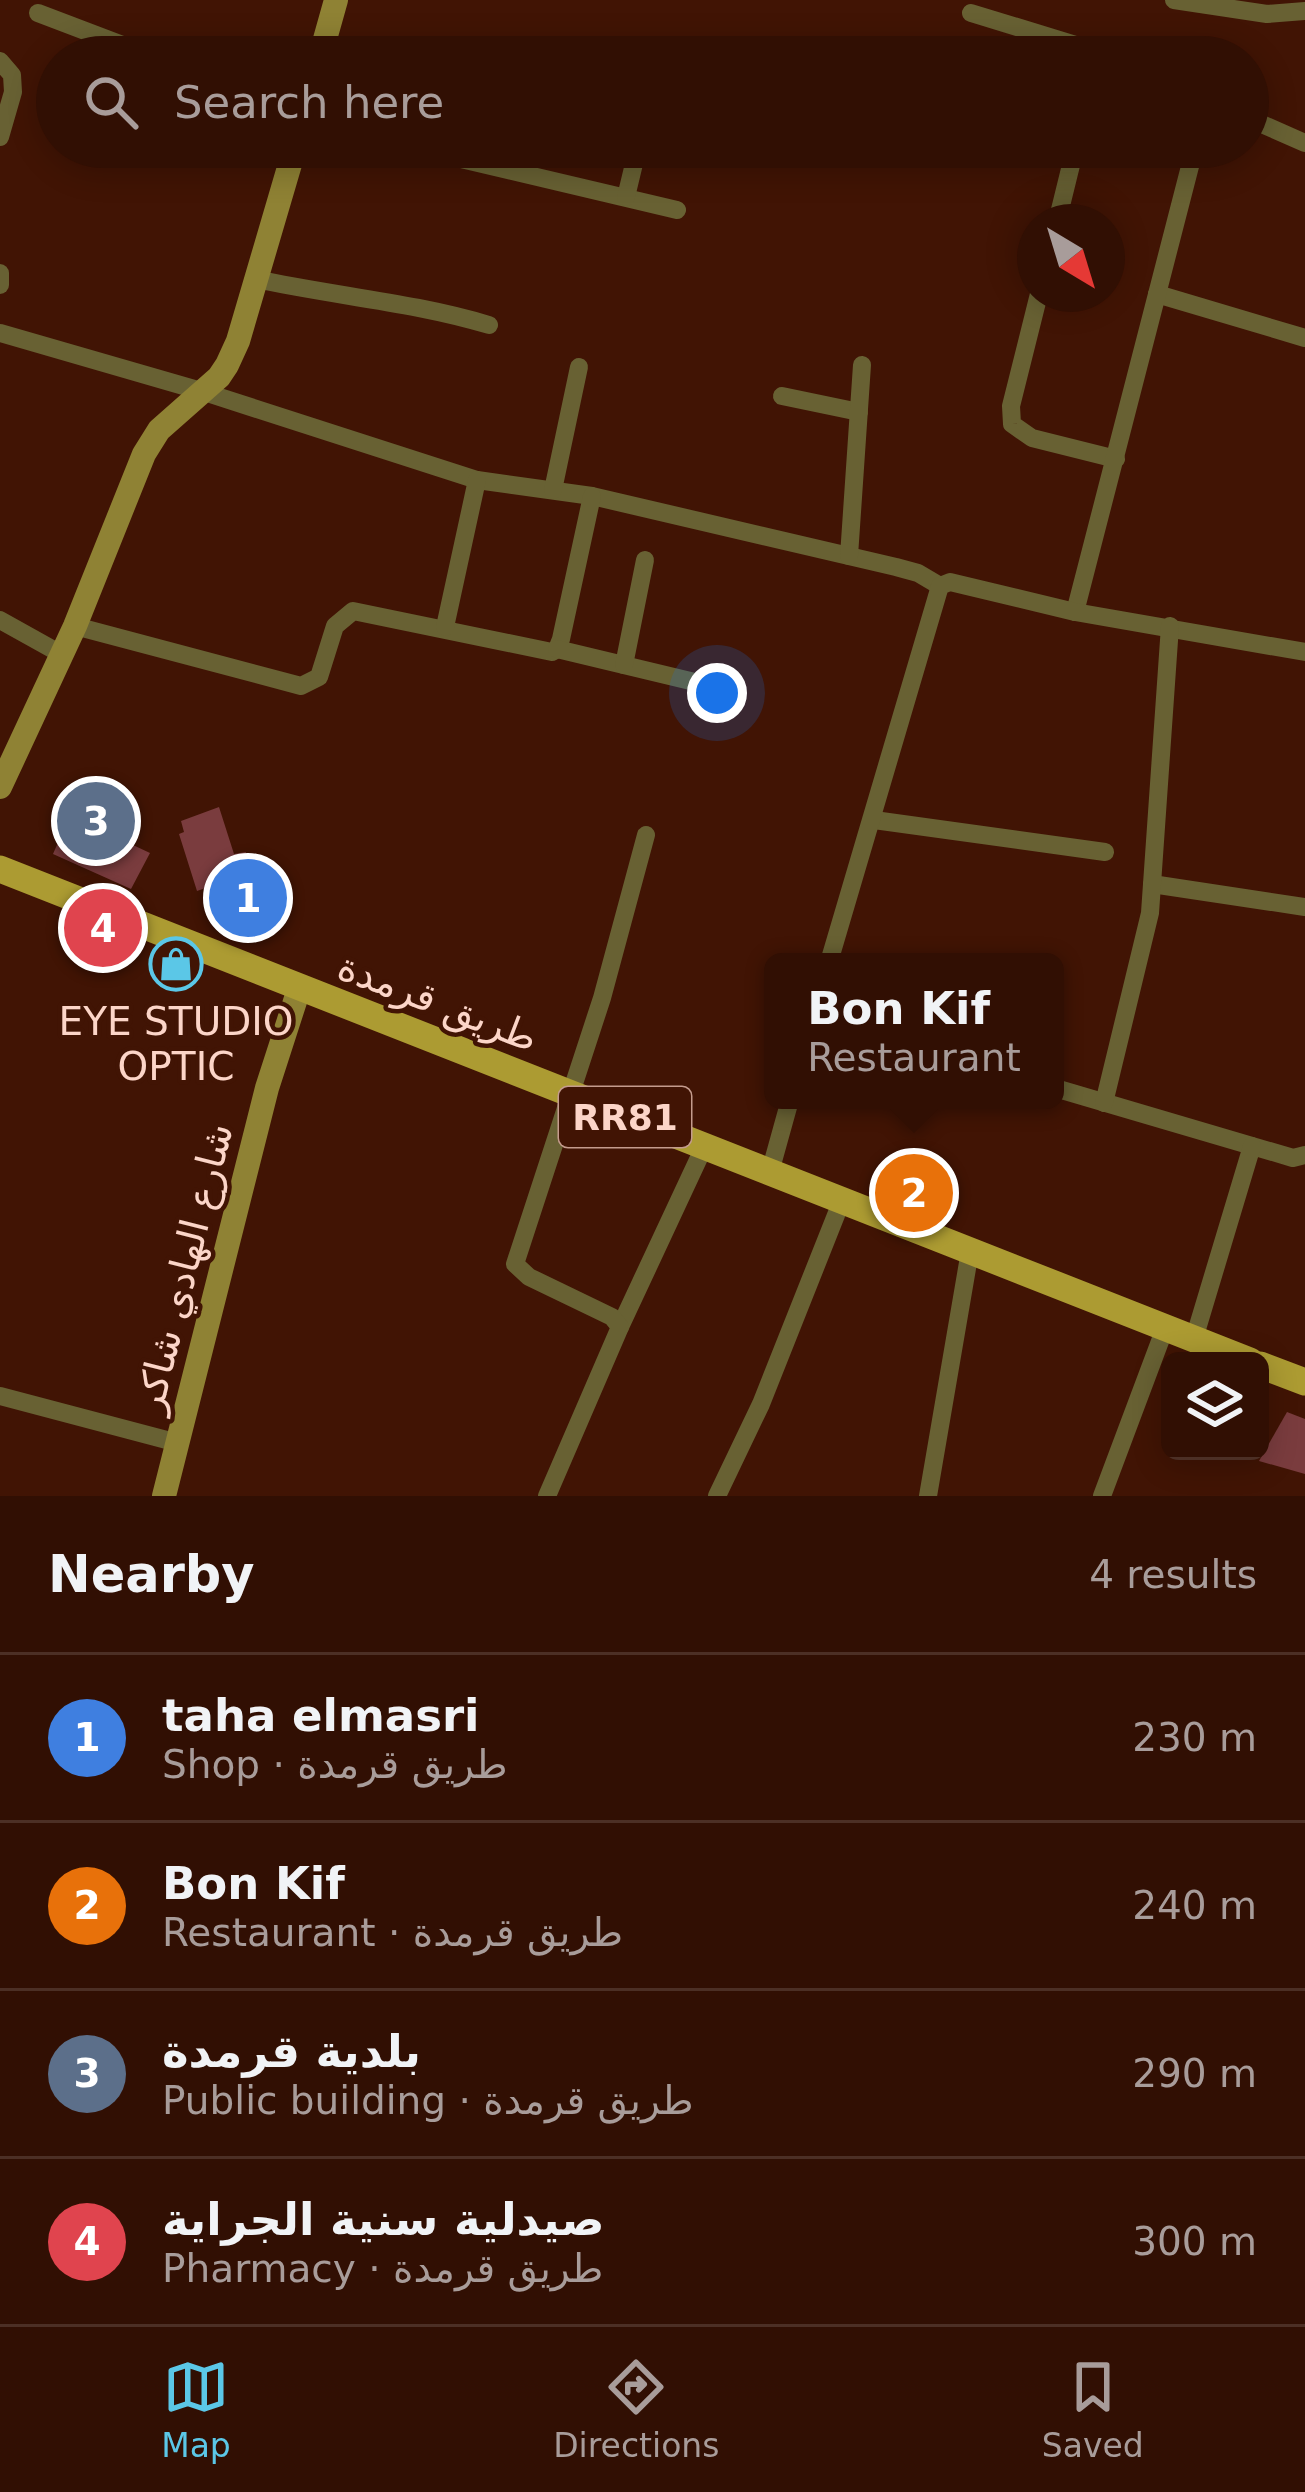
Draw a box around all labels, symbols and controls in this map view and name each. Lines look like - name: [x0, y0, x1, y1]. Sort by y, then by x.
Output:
- search box: [36, 36, 1269, 168]
- icon: search: [78, 69, 144, 135]
- text: Search here: [174, 76, 444, 129]
- north arrow: [1017, 204, 1125, 312]
- your location: [687, 663, 747, 723]
- pin: 3: [57, 776, 135, 866]
- pin: 1: [209, 853, 287, 943]
- pin: 4: [64, 883, 142, 973]
- shop icon: EYE STUDIO OPTIC: [148, 936, 204, 992]
- street label: طريق قرمدة: [331, 943, 544, 1062]
- popup: [764, 953, 1064, 1109]
- text: Bon Kif: [807, 982, 990, 1035]
- place label: EYE STUDIO OPTIC: [59, 999, 293, 1089]
- text: Restaurant: [807, 1035, 1021, 1080]
- road number: RR81: [559, 1087, 691, 1147]
- street label: شارع الهادي شاكر: [126, 1119, 243, 1420]
- pin: 2: [875, 1148, 953, 1238]
- map controls: [1161, 1352, 1269, 1460]
- button: layers: [1161, 1352, 1269, 1460]
- text: Nearby: [48, 1545, 255, 1604]
- text: 4 results: [1089, 1552, 1257, 1597]
- text: taha elmasri: [162, 1689, 480, 1742]
- text: 1: [73, 1715, 101, 1760]
- text: 230 m: [1132, 1715, 1257, 1760]
- text: Shop · طريق قرمدة: [162, 1742, 508, 1787]
- text: Bon Kif: [162, 1857, 345, 1910]
- text: 2: [73, 1883, 101, 1928]
- text: 240 m: [1132, 1883, 1257, 1928]
- text: Restaurant · طريق قرمدة: [162, 1910, 623, 1955]
- text: بلدية قرمدة: [162, 2025, 421, 2078]
- text: 3: [73, 2051, 101, 2096]
- text: 290 m: [1132, 2051, 1257, 2096]
- text: Public building · طريق قرمدة: [162, 2078, 694, 2123]
- text: صيدلية سنية الجراية: [162, 2193, 604, 2246]
- text: 4: [73, 2219, 101, 2264]
- text: 300 m: [1132, 2219, 1257, 2264]
- text: Pharmacy · طريق قرمدة: [162, 2246, 603, 2291]
- tab: Map: [161, 2354, 231, 2465]
- tab: Directions: [553, 2354, 719, 2465]
- tab: Saved: [1042, 2354, 1144, 2465]

